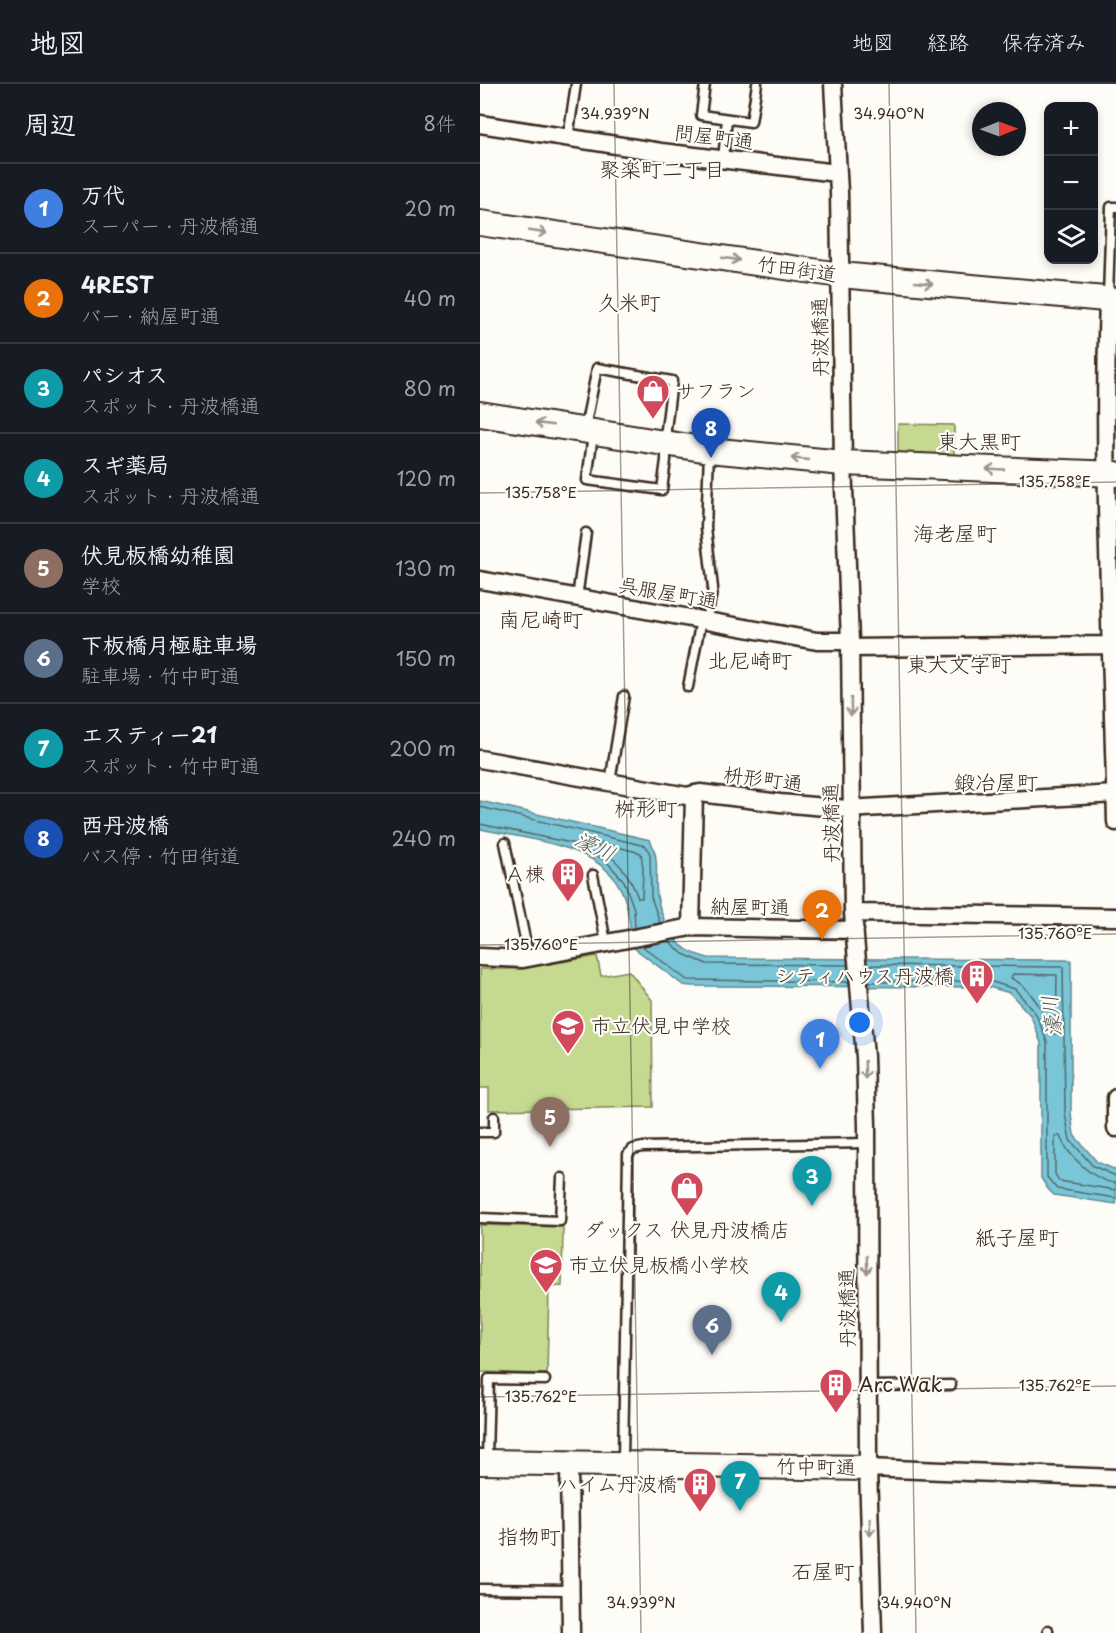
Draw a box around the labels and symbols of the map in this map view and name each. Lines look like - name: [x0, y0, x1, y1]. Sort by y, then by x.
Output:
- text: 34.939°N: [580, 101, 650, 124]
- text: 34.940°N: [853, 101, 925, 124]
- north arrow: [972, 102, 1026, 156]
- street label: 問屋町通: [673, 116, 756, 156]
- district label: 聚楽町二丁目: [599, 152, 725, 184]
- one-way arrow: [528, 226, 547, 237]
- street label: 竹田街道: [755, 248, 839, 288]
- one-way arrow: [721, 254, 740, 265]
- one-way arrow: [914, 278, 934, 289]
- district label: 久米町: [598, 285, 661, 317]
- street label: 丹波橋通: [803, 297, 835, 377]
- shop icon: サフラン: [635, 373, 671, 420]
- place label: サフラン: [676, 375, 756, 405]
- pin: 8: [692, 408, 730, 458]
- one-way arrow: [535, 418, 555, 429]
- district label: 東大黒町: [937, 424, 1021, 456]
- one-way arrow: [790, 453, 810, 464]
- one-way arrow: [985, 464, 1005, 475]
- text: 135.758°E: [1019, 469, 1091, 492]
- text: 135.758°E: [505, 480, 577, 503]
- district label: 海老屋町: [913, 516, 997, 548]
- street label: 呉服屋町通: [616, 569, 720, 615]
- district label: 南尼崎町: [499, 602, 583, 634]
- district label: 北尼崎町: [708, 643, 792, 675]
- district label: 東大文字町: [907, 647, 1012, 679]
- one-way arrow: [845, 696, 857, 716]
- street label: 枡形町通: [722, 758, 805, 798]
- district label: 鍛冶屋町: [954, 765, 1038, 797]
- street label: 丹波橋通: [814, 783, 846, 863]
- district label: 桝形町: [615, 791, 678, 823]
- water label: 濠川: [570, 822, 622, 869]
- building icon: Ａ棟: [550, 856, 586, 903]
- place label: Ａ棟: [505, 858, 545, 888]
- street label: 納屋町通: [710, 890, 790, 922]
- pin: 2: [802, 890, 842, 940]
- text: 135.760°E: [1018, 921, 1092, 944]
- text: 135.760°E: [504, 932, 578, 955]
- building icon: シティハウス丹波橋: [959, 958, 995, 1005]
- place label: シティハウス丹波橋: [775, 960, 954, 990]
- water label: 濠川: [1032, 993, 1068, 1039]
- school or university icon: 市立伏見中学校: [550, 1008, 586, 1055]
- your location: [845, 1008, 874, 1037]
- place label: 市立伏見中学校: [591, 1010, 731, 1040]
- pin: 1: [800, 1020, 840, 1069]
- one-way arrow: [859, 1059, 871, 1079]
- pin: 5: [530, 1098, 570, 1147]
- pin: 3: [792, 1156, 832, 1206]
- shop icon: ダックス 伏見丹波橋店: [669, 1170, 705, 1217]
- place label: ダックス 伏見丹波橋店: [584, 1214, 790, 1244]
- district label: 紙子屋町: [975, 1220, 1059, 1252]
- school or university icon: 市立伏見板橋小学校: [528, 1247, 564, 1294]
- place label: 市立伏見板橋小学校: [569, 1249, 749, 1279]
- one-way arrow: [862, 1254, 873, 1274]
- street label: 丹波橋通: [830, 1268, 862, 1348]
- pin: 4: [762, 1272, 800, 1322]
- pin: 6: [692, 1306, 732, 1355]
- building icon: Arc Wak: [818, 1367, 854, 1414]
- place label: Arc Wak: [859, 1369, 943, 1399]
- text: 135.762°E: [1019, 1373, 1091, 1396]
- text: 135.762°E: [505, 1384, 577, 1407]
- street label: 竹中町通: [776, 1450, 856, 1482]
- pin: 7: [720, 1462, 760, 1511]
- building icon: ハイム丹波橋: [682, 1466, 718, 1513]
- place label: ハイム丹波橋: [558, 1468, 677, 1498]
- one-way arrow: [864, 1516, 876, 1536]
- district label: 指物町: [498, 1519, 561, 1551]
- district label: 石屋町: [792, 1554, 855, 1586]
- text: 34.939°N: [606, 1590, 676, 1613]
- text: 34.940°N: [880, 1590, 952, 1613]

